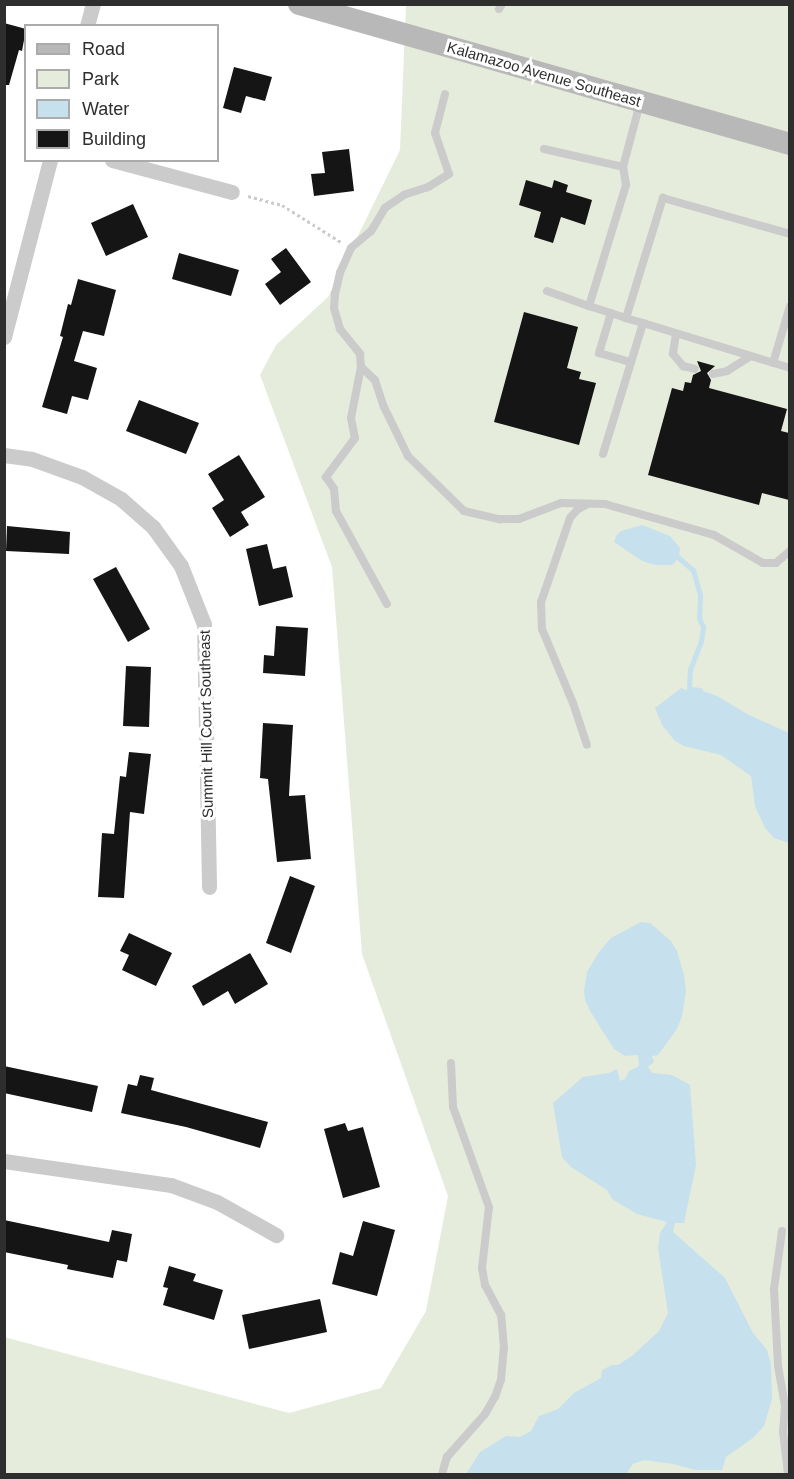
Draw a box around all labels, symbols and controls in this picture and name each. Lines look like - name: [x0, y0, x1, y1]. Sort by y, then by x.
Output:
- legend: [24, 24, 219, 162]
- street label: Kalamazoo Avenue Southeast: [445, 38, 643, 110]
- text: Road: [82, 39, 125, 59]
- text: Park: [82, 69, 119, 89]
- text: Water: [82, 99, 129, 119]
- text: Building: [82, 129, 146, 149]
- street label: Summit Hill Court Southeast: [195, 630, 217, 818]

